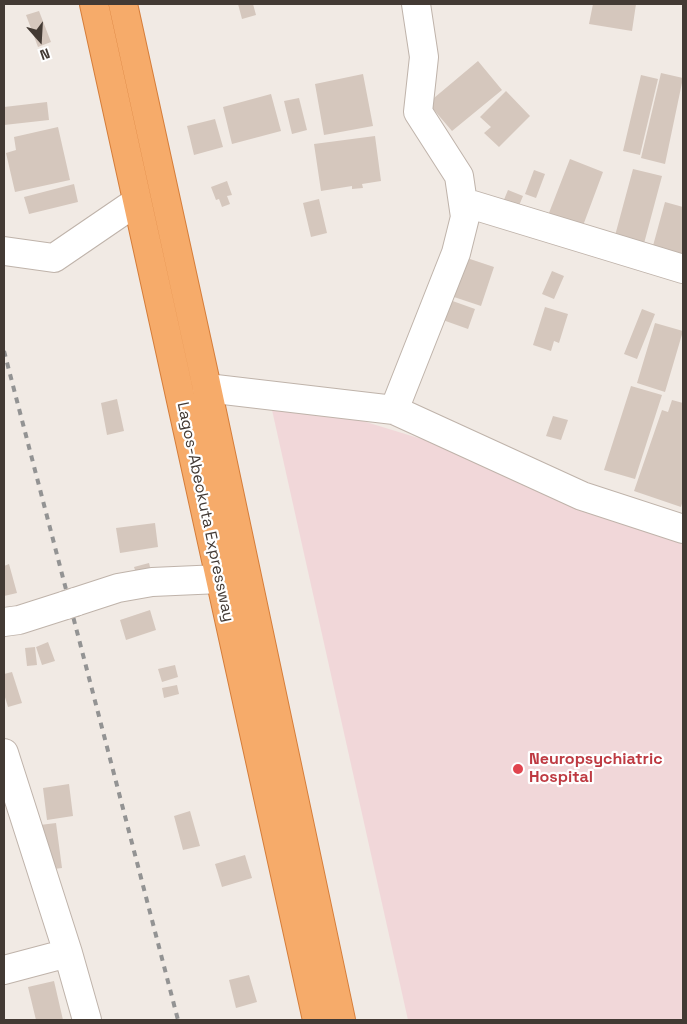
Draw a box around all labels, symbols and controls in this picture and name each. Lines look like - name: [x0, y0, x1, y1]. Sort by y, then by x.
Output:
- north arrow: [15, 15, 65, 65]
- text: N: [38, 44, 52, 64]
- street label: Lagos-Abeokuta Expressway: [172, 400, 238, 624]
- place label: Neuropsychiatric Hospital: [529, 750, 663, 788]
- marker: Neuropsychiatric Hospital: [511, 762, 525, 776]

